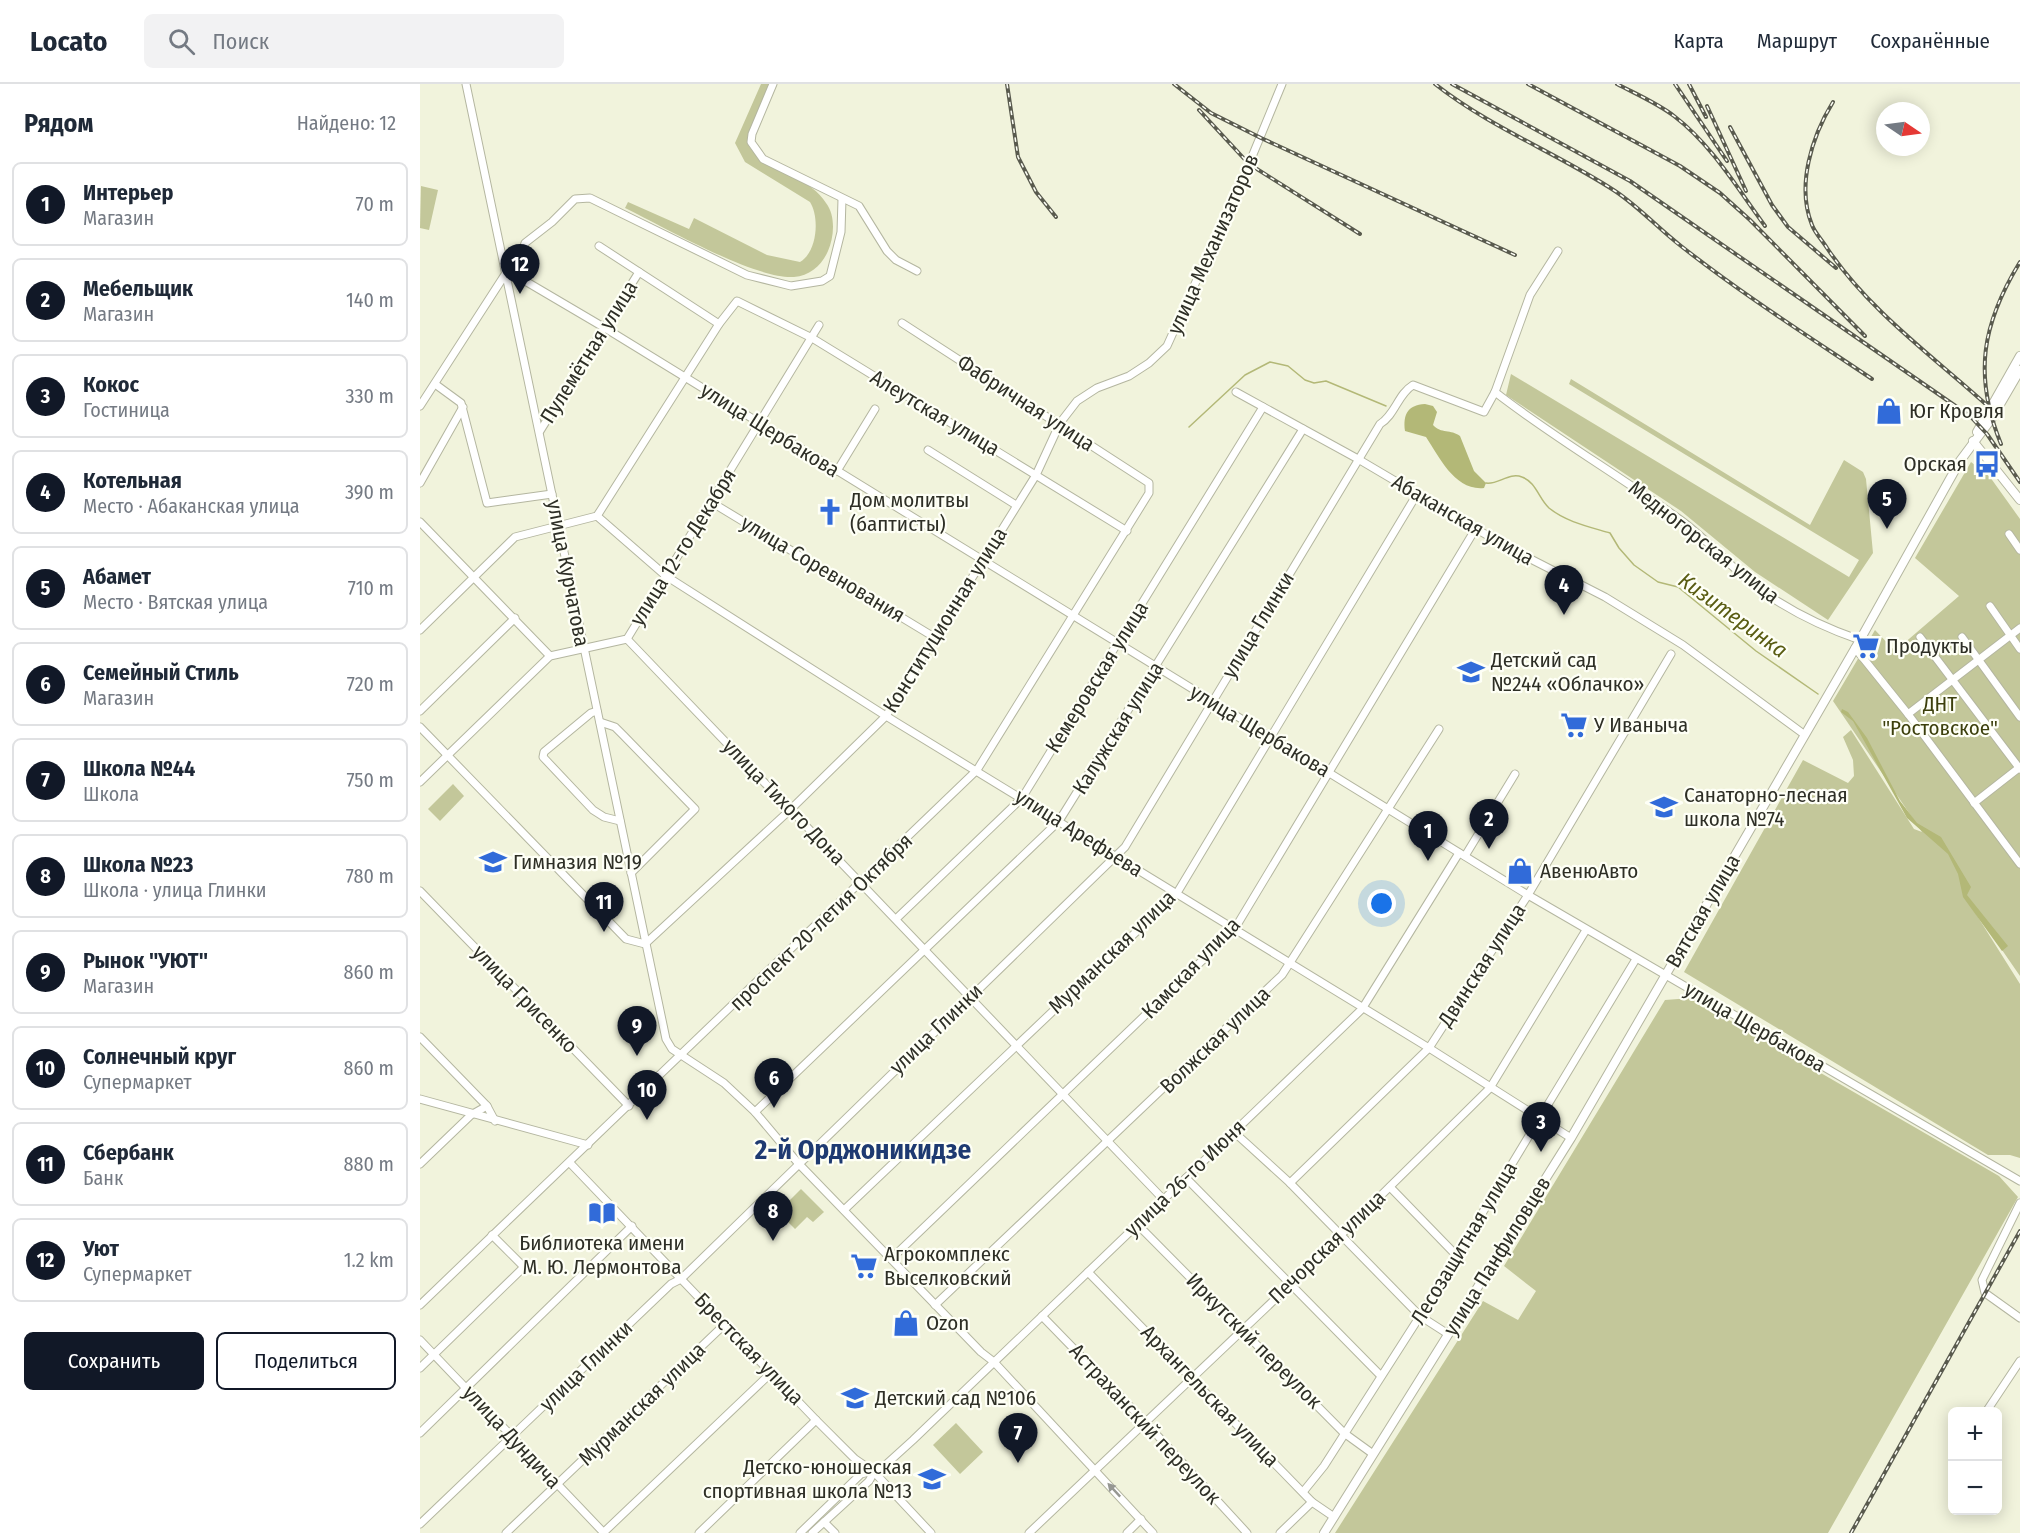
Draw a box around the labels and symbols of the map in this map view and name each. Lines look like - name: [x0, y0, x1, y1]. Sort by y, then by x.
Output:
- north arrow: [1876, 102, 1930, 156]
- street label: улица Механизаторов: [1161, 150, 1265, 338]
- pin: 12: [500, 244, 540, 294]
- street label: Пулемётная улица: [535, 276, 643, 428]
- street label: Фабричная улица: [952, 349, 1100, 457]
- street label: Алеутская улица: [866, 364, 1004, 462]
- street label: улица Щербакова: [696, 377, 844, 483]
- shop icon: Юг Кровля: [1874, 396, 1904, 426]
- place label: Юг Кровля: [1909, 398, 2004, 424]
- bus stop icon: Орская: [1972, 449, 2002, 479]
- place label: Орская: [1903, 451, 1967, 477]
- street label: улица 12-го Декабря: [624, 464, 742, 630]
- street label: Абаканская улица: [1387, 469, 1539, 571]
- street label: Медногорская улица: [1623, 475, 1785, 609]
- pin: 5: [1868, 480, 1906, 529]
- place label: Дом молитвы (баптисты): [849, 487, 969, 537]
- street label: улица Курчатова: [541, 497, 595, 649]
- church icon: Дом молитвы (баптисты): [815, 497, 845, 527]
- street label: улица Соревнования: [736, 510, 910, 628]
- street label: Конституционная улица: [877, 522, 1013, 718]
- pin: 4: [1544, 566, 1584, 615]
- water label: Кизитеринка: [1673, 566, 1793, 664]
- street label: улица Глинки: [1216, 567, 1300, 683]
- street label: Кемеровская улица: [1040, 596, 1154, 758]
- supermarket icon: Продукты: [1851, 631, 1881, 661]
- place label: Продукты: [1886, 633, 1973, 659]
- place label: Детский сад №244 «Облачко»: [1490, 647, 1644, 697]
- street label: Калужская улица: [1067, 657, 1169, 799]
- school or university icon: Детский сад №244 «Облачко»: [1456, 657, 1486, 687]
- street label: улица Щербакова: [1185, 679, 1335, 783]
- park label: ДНТ "Ростовское": [1882, 691, 1998, 741]
- supermarket icon: У Иваныча: [1559, 710, 1589, 740]
- place label: У Иваныча: [1593, 712, 1688, 738]
- street label: улица Тихого Дона: [717, 733, 851, 871]
- place label: Санаторно-лесная школа №74: [1684, 782, 1848, 832]
- street label: улица Арефьева: [1010, 783, 1148, 883]
- school or university icon: Санаторно-лесная школа №74: [1649, 792, 1679, 822]
- pin: 2: [1470, 800, 1508, 849]
- pin: 1: [1408, 812, 1448, 861]
- street label: проспект 20-летия Октября: [724, 828, 918, 1016]
- school or university icon: Гимназия №19: [478, 847, 508, 877]
- place label: Гимназия №19: [513, 849, 642, 875]
- street label: Вятская улица: [1660, 850, 1746, 972]
- shop icon: АвенюАвто: [1505, 856, 1535, 886]
- place label: АвенюАвто: [1540, 858, 1638, 884]
- pin: 11: [584, 882, 624, 932]
- street label: Мурманская улица: [1043, 885, 1181, 1019]
- your location: [1367, 889, 1396, 918]
- street label: Двинская улица: [1432, 899, 1531, 1032]
- street label: Камская улица: [1136, 912, 1246, 1024]
- street label: улица Грисенко: [467, 939, 583, 1059]
- street label: улица Щербакова: [1680, 976, 1830, 1078]
- street label: улица Глинки: [884, 978, 988, 1080]
- street label: Волжская улица: [1154, 981, 1276, 1099]
- pin: 9: [618, 1006, 656, 1056]
- pin: 6: [754, 1058, 794, 1108]
- pin: 10: [628, 1070, 666, 1120]
- pin: 3: [1522, 1102, 1560, 1152]
- street label: улица 26-го Июня: [1119, 1114, 1251, 1242]
- district label: 2-й Орджоникидзе: [754, 1134, 971, 1166]
- street label: Лесозащитная улица: [1405, 1157, 1523, 1329]
- street label: улица Панфиловцев: [1438, 1172, 1556, 1340]
- street label: Печорская улица: [1263, 1185, 1391, 1309]
- pin: 8: [754, 1192, 792, 1241]
- library icon: Библиотека имени М. Ю. Лермонтова: [587, 1198, 617, 1228]
- place label: Библиотека имени М. Ю. Лермонтова: [519, 1230, 685, 1280]
- place label: Агрокомплекс Выселковский: [884, 1241, 1012, 1291]
- supermarket icon: Агрокомплекс Выселковский: [849, 1251, 879, 1281]
- street label: Иркутский переулок: [1181, 1268, 1327, 1414]
- street label: Брестская улица: [689, 1287, 809, 1411]
- shop icon: Ozon: [891, 1308, 921, 1338]
- place label: Ozon: [926, 1310, 969, 1336]
- street label: улица Глинки: [534, 1315, 638, 1417]
- street label: Архангельская улица: [1136, 1320, 1284, 1472]
- street label: Мурманская улица: [573, 1337, 711, 1471]
- street label: Астраханский переулок: [1064, 1338, 1226, 1510]
- street label: улица Дундича: [457, 1380, 567, 1494]
- school or university icon: Детский сад №106: [840, 1383, 870, 1413]
- place label: Детский сад №106: [874, 1385, 1036, 1411]
- pin: 7: [998, 1414, 1038, 1463]
- place label: Детско-юношеская спортивная школа №13: [703, 1454, 912, 1504]
- school or university icon: Детско-юношеская спортивная школа №13: [917, 1464, 947, 1494]
- one-way arrow: [1107, 1483, 1121, 1497]

